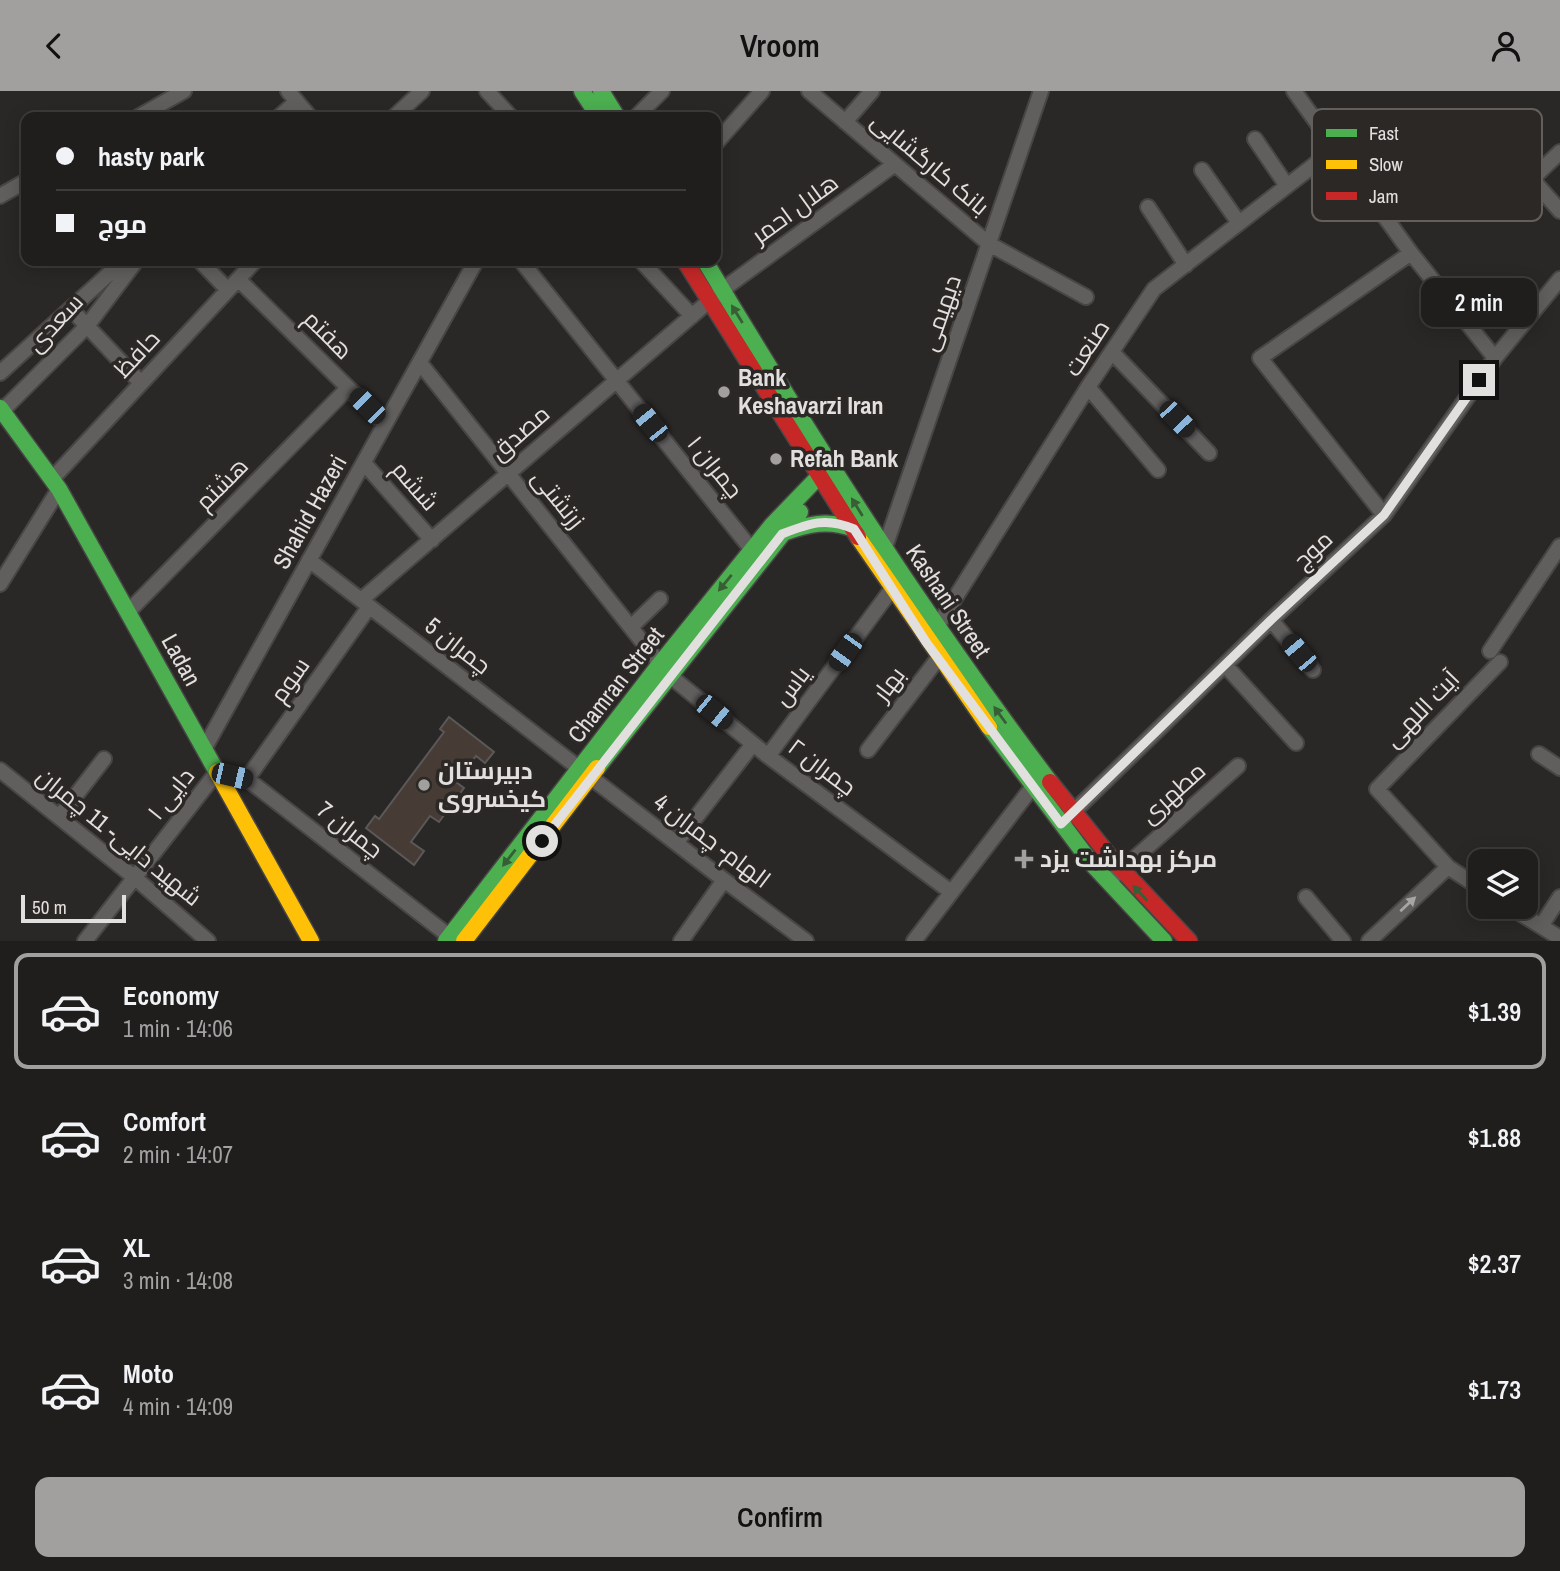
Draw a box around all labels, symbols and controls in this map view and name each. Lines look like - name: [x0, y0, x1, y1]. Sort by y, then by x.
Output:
- text: Vroom: [740, 24, 820, 67]
- icon: back: [35, 27, 73, 65]
- icon: person: [1487, 27, 1525, 65]
- street label: بانک کارگشایی: [865, 104, 996, 222]
- legend: [1312, 109, 1542, 221]
- text: Fast: [1369, 120, 1399, 146]
- text: hasty park: [98, 139, 205, 174]
- text: Slow: [1369, 151, 1404, 177]
- street label: هلال احمر: [743, 166, 844, 252]
- text: Jam: [1369, 183, 1398, 209]
- text: موج: [98, 206, 147, 241]
- street label: دیهیمی: [912, 270, 968, 355]
- callout: 2 min: [1421, 279, 1537, 327]
- street label: سعدی: [19, 286, 90, 359]
- text: 2 min: [1455, 287, 1503, 318]
- street label: هفتم: [296, 303, 360, 367]
- one-way arrow: [730, 304, 743, 323]
- street label: صنعت: [1056, 313, 1116, 382]
- street label: حافظ: [106, 323, 166, 384]
- place label: Bank Keshavarzi Iran: [738, 361, 884, 421]
- route end: [1463, 364, 1495, 396]
- car: [345, 384, 390, 428]
- marker: Bank Keshavarzi Iran: [716, 384, 732, 400]
- street label: مصدق: [483, 397, 556, 467]
- car: [1155, 397, 1200, 441]
- car: [629, 400, 672, 446]
- street label: چمران ۱: [680, 428, 751, 505]
- place label: Refah Bank: [790, 442, 898, 474]
- street label: Shahid Hazeri: [265, 449, 354, 574]
- street label: هشتم: [188, 450, 255, 517]
- marker: Refah Bank: [768, 451, 784, 467]
- street label: ششم: [384, 454, 446, 518]
- street label: زرتشتی: [525, 462, 593, 535]
- one-way arrow: [851, 497, 864, 517]
- street label: موج: [1286, 523, 1340, 576]
- street label: Kashani Street: [899, 538, 999, 664]
- one-way arrow: [718, 574, 733, 592]
- street label: چمران 5: [418, 609, 498, 682]
- street label: Chamran Street: [560, 619, 671, 749]
- street label: Ladan: [155, 628, 209, 691]
- car: [825, 629, 866, 675]
- car: [1278, 630, 1321, 676]
- street label: سوم: [262, 650, 317, 709]
- street label: یاس: [766, 658, 817, 712]
- street label: بهار: [863, 660, 912, 709]
- street label: آیت اللهی: [1377, 662, 1466, 754]
- car: [692, 691, 737, 733]
- one-way arrow: [993, 706, 1007, 724]
- street label: چمران ۲: [782, 730, 863, 803]
- place label: دبیرستان کیخسروی: [438, 754, 546, 814]
- street label: مطهری: [1133, 754, 1212, 830]
- street label: شهید دایی- 11 چمران: [30, 760, 209, 914]
- street label: دایی ۱: [139, 761, 201, 826]
- car: [210, 761, 255, 791]
- marker: دبیرستان کیخسروی: [416, 777, 432, 793]
- street label: الهام- چمران 4: [647, 786, 778, 895]
- street label: چمران 7: [310, 793, 390, 866]
- route start: [526, 825, 558, 857]
- place label: مرکز بهداشت یزد: [1040, 842, 1217, 874]
- one-way arrow: [502, 849, 517, 867]
- marker: مرکز بهداشت یزد: [1014, 849, 1034, 869]
- map controls: [1468, 849, 1538, 919]
- button: layers: [1468, 849, 1538, 919]
- one-way arrow: [1133, 885, 1149, 902]
- scale bar: [21, 892, 126, 924]
- text: 50 m: [32, 894, 67, 920]
- one-way arrow: [1399, 896, 1416, 912]
- text: Economy: [123, 978, 219, 1013]
- icon: car: [39, 980, 102, 1043]
- text: $1.39: [1468, 994, 1521, 1029]
- text: 1 min · 14:06: [123, 1013, 233, 1044]
- text: Comfort: [123, 1104, 206, 1139]
- icon: car: [39, 1106, 102, 1169]
- text: $1.88: [1468, 1120, 1521, 1155]
- text: 2 min · 14:07: [123, 1139, 233, 1170]
- text: XL: [123, 1230, 150, 1265]
- icon: car: [39, 1232, 102, 1295]
- text: $2.37: [1468, 1246, 1521, 1281]
- text: 3 min · 14:08: [123, 1265, 233, 1296]
- text: Moto: [123, 1356, 174, 1391]
- icon: car: [39, 1358, 102, 1421]
- text: $1.73: [1468, 1372, 1521, 1407]
- text: 4 min · 14:09: [123, 1391, 233, 1422]
- button: Confirm: [35, 1477, 1525, 1557]

